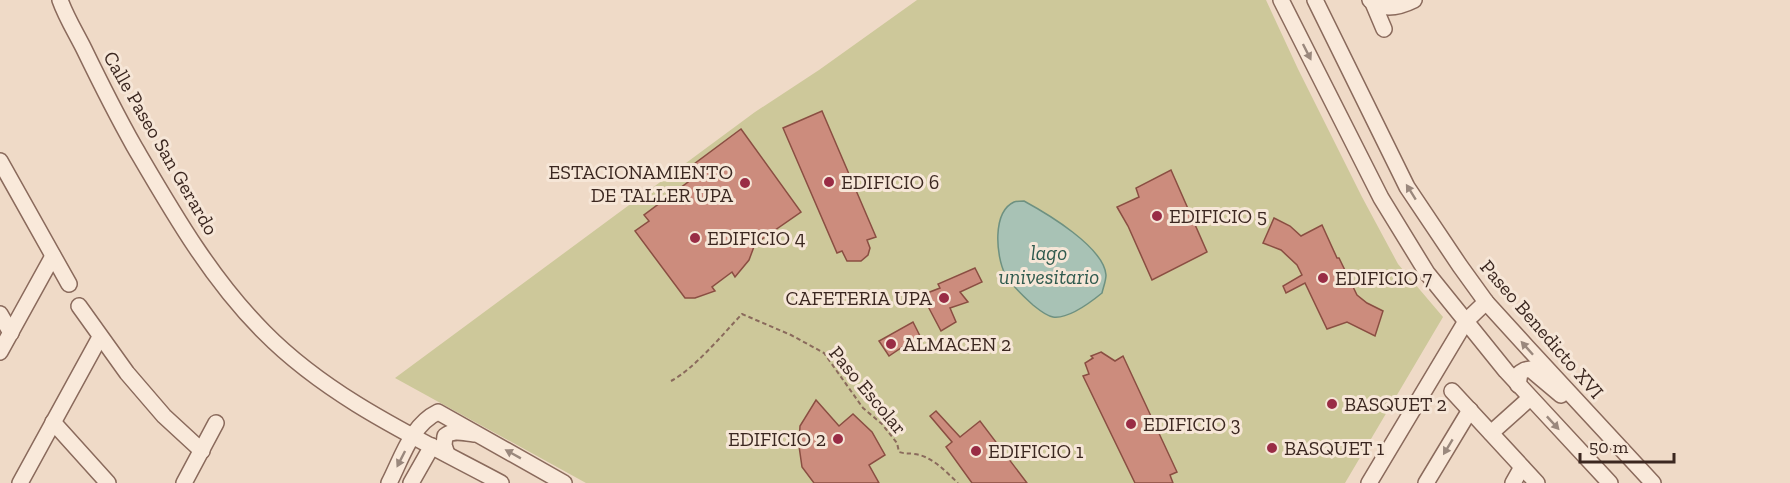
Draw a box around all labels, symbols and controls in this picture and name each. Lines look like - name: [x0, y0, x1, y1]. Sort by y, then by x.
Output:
- one-way arrow: [1302, 44, 1312, 61]
- street label: Calle Paseo San Gerardo: [99, 47, 223, 239]
- place label: ESTACIONAMIENTO DE TALLER UPA: [549, 160, 734, 207]
- place label: EDIFICIO 6: [841, 170, 939, 194]
- marker: EDIFICIO 6: [822, 175, 836, 189]
- marker: ESTACIONAMIENTO DE TALLER UPA: [738, 176, 752, 190]
- one-way arrow: [1405, 184, 1416, 200]
- place label: EDIFICIO 5: [1169, 204, 1267, 228]
- marker: EDIFICIO 5: [1150, 209, 1164, 223]
- place label: EDIFICIO 4: [707, 226, 806, 250]
- marker: EDIFICIO 4: [688, 231, 702, 245]
- water label: lago univesitario: [999, 240, 1099, 289]
- street label: Paseo Benedicto XVI: [1475, 255, 1609, 403]
- place label: EDIFICIO 7: [1335, 266, 1433, 290]
- marker: EDIFICIO 7: [1316, 271, 1330, 285]
- place label: CAFETERIA UPA: [786, 286, 933, 310]
- marker: CAFETERIA UPA: [937, 291, 951, 305]
- place label: ALMACEN 2: [903, 332, 1011, 356]
- marker: ALMACEN 2: [884, 337, 898, 351]
- street label: Paso Escolar: [824, 341, 912, 439]
- one-way arrow: [1521, 341, 1535, 355]
- place label: BASQUET 2: [1344, 392, 1447, 416]
- marker: BASQUET 2: [1325, 397, 1339, 411]
- place label: EDIFICIO 3: [1143, 412, 1240, 436]
- one-way arrow: [1546, 415, 1560, 430]
- marker: EDIFICIO 3: [1124, 417, 1138, 431]
- scale bar: [1580, 426, 1674, 464]
- place label: EDIFICIO 2: [728, 427, 826, 451]
- marker: EDIFICIO 2: [831, 432, 845, 446]
- place label: BASQUET 1: [1284, 436, 1385, 460]
- text: 50 m: [1589, 436, 1629, 458]
- place label: EDIFICIO 1: [988, 439, 1084, 463]
- one-way arrow: [1442, 439, 1453, 455]
- marker: BASQUET 1: [1265, 441, 1279, 455]
- marker: EDIFICIO 1: [969, 444, 983, 458]
- one-way arrow: [504, 449, 521, 459]
- one-way arrow: [396, 451, 405, 468]

